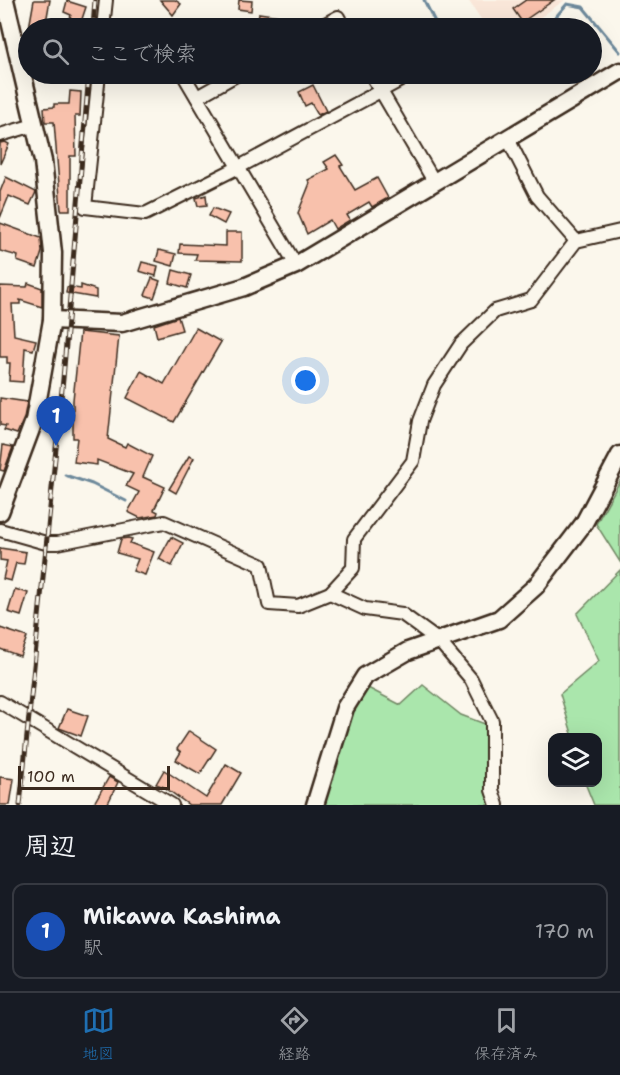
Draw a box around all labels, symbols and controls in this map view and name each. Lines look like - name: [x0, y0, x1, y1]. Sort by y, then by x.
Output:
- search box: [18, 18, 602, 84]
- icon: search: [39, 35, 72, 68]
- text: ここで検索: [87, 39, 197, 68]
- your location: [291, 366, 320, 395]
- pin: 1: [36, 396, 76, 446]
- map controls: [548, 733, 602, 787]
- button: layers: [548, 733, 602, 787]
- scale bar: [18, 763, 170, 790]
- text: 100 m: [27, 766, 75, 787]
- text: 周辺: [24, 828, 76, 863]
- text: Mikawa Kashima: [83, 902, 281, 931]
- text: 1: [41, 918, 50, 944]
- text: 170 m: [535, 918, 594, 944]
- text: 駅: [83, 934, 103, 960]
- tab: 地図: [82, 1004, 115, 1064]
- tab: 経路: [278, 1004, 311, 1064]
- tab: 保存済み: [474, 1004, 538, 1064]

